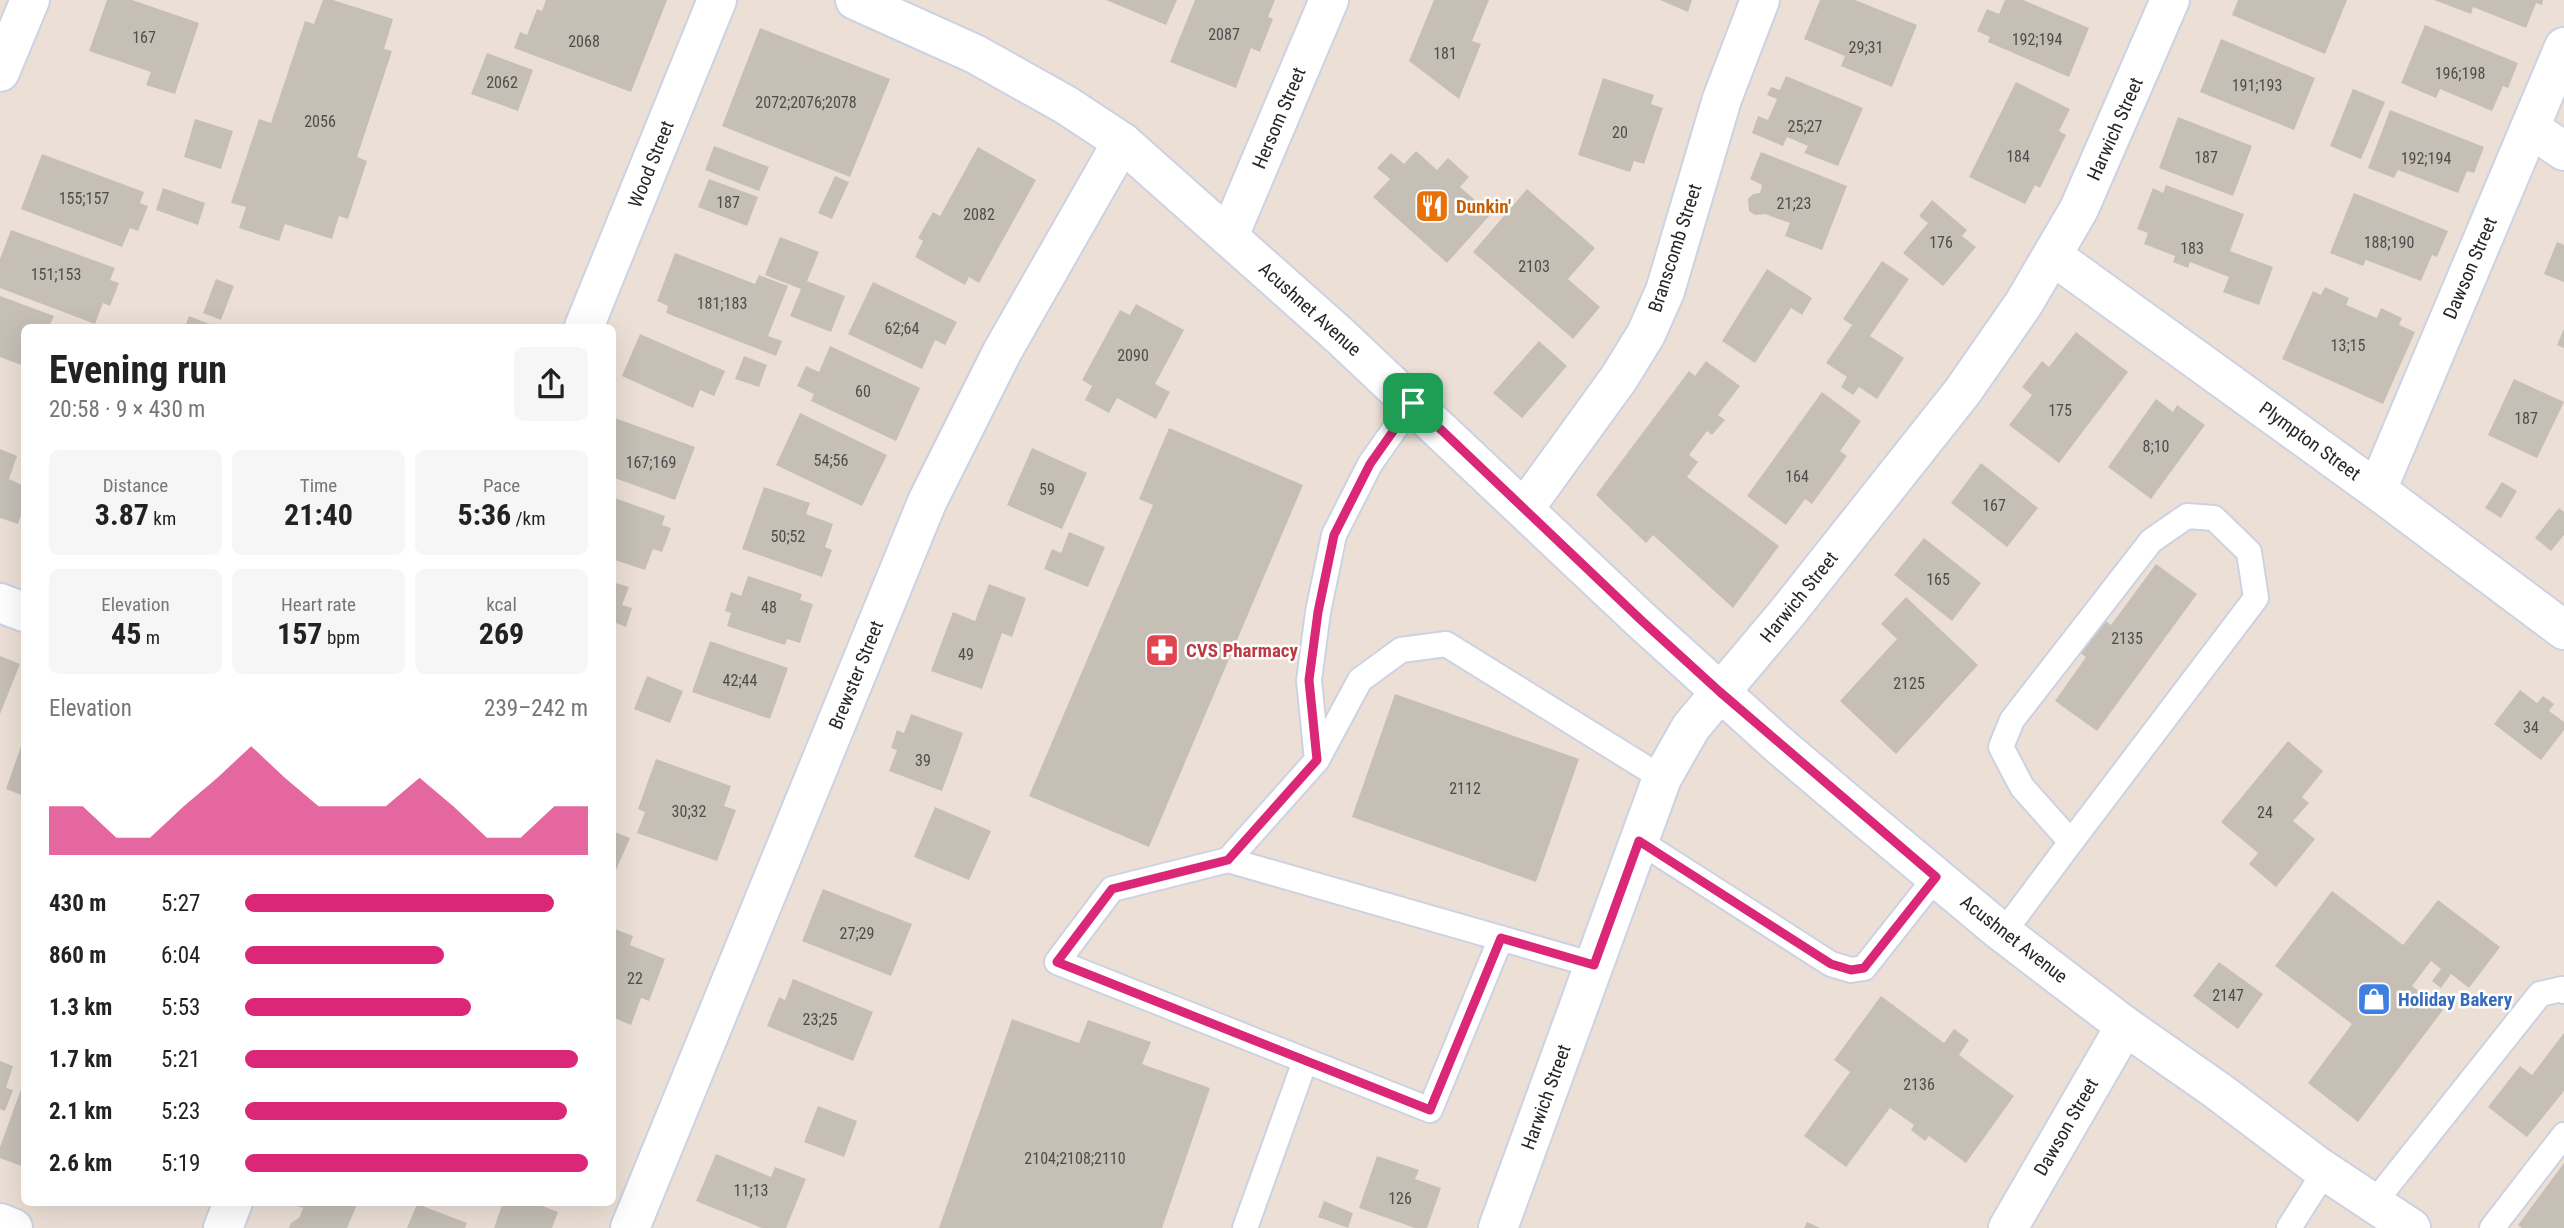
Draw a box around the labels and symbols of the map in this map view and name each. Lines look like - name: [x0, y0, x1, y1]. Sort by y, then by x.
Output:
- house number: 2087: [1208, 25, 1240, 44]
- house number: 167: [132, 28, 156, 47]
- house number: 192;194: [2012, 30, 2062, 49]
- house number: 2068: [568, 32, 600, 51]
- house number: 29;31: [1849, 38, 1883, 57]
- house number: 181: [1433, 44, 1457, 63]
- street label: Hersom Street: [1247, 64, 1311, 172]
- house number: 196;198: [2435, 64, 2485, 83]
- house number: 2062: [486, 73, 518, 92]
- street label: Harwich Street: [2082, 74, 2148, 184]
- house number: 191;193: [2232, 76, 2282, 95]
- house number: 2072;2076;2078: [755, 93, 857, 112]
- house number: 2056: [304, 112, 336, 131]
- street label: Wood Street: [623, 117, 679, 211]
- house number: 25;27: [1788, 117, 1823, 136]
- house number: 20: [1612, 123, 1628, 142]
- house number: 184: [2006, 147, 2030, 166]
- house number: 187: [2194, 148, 2218, 167]
- house number: 192;194: [2401, 149, 2451, 168]
- street label: Branscomb Street: [1643, 181, 1707, 315]
- restaurant icon: Dunkin': [1413, 187, 1451, 225]
- house number: 155;157: [59, 189, 109, 208]
- house number: 187: [716, 193, 740, 212]
- house number: 21;23: [1777, 194, 1811, 213]
- place label: Dunkin': [1456, 195, 1511, 218]
- house number: 2082: [963, 205, 995, 224]
- street label: Dawson Street: [2438, 214, 2502, 322]
- house number: 176: [1929, 233, 1953, 252]
- house number: 188;190: [2364, 233, 2414, 252]
- house number: 183: [2180, 239, 2204, 258]
- street label: Acushnet Avenue: [1254, 257, 1366, 361]
- house number: 2103: [1518, 257, 1550, 276]
- house number: 151;153: [31, 265, 81, 284]
- house number: 181;183: [697, 294, 747, 313]
- house number: 62;64: [885, 319, 920, 338]
- house number: 13;15: [2331, 336, 2366, 355]
- house number: 2090: [1117, 346, 1149, 365]
- pin: [1383, 373, 1443, 433]
- house number: 60: [855, 382, 871, 401]
- street label: Plympton Street: [2255, 397, 2365, 485]
- house number: 175: [2048, 401, 2072, 420]
- house number: 187: [2514, 409, 2538, 428]
- house number: 8;10: [2143, 437, 2169, 456]
- house number: 54;56: [814, 451, 849, 470]
- house number: 167;169: [626, 453, 676, 472]
- house number: 164: [1785, 467, 1809, 486]
- house number: 59: [1039, 480, 1055, 499]
- house number: 167: [1982, 496, 2006, 515]
- house number: 50;52: [771, 527, 806, 546]
- street label: Harwich Street: [1755, 547, 1843, 647]
- house number: 165: [1926, 570, 1950, 589]
- house number: 48: [761, 598, 777, 617]
- street label: Brewster Street: [824, 617, 888, 733]
- house number: 2135: [2111, 629, 2143, 648]
- pharmacy icon: CVS Pharmacy: [1143, 631, 1181, 669]
- place label: CVS Pharmacy: [1186, 639, 1299, 662]
- house number: 49: [958, 645, 974, 664]
- house number: 42;44: [723, 671, 758, 690]
- house number: 2125: [1893, 674, 1925, 693]
- house number: 34: [2523, 718, 2539, 737]
- house number: 39: [915, 751, 931, 770]
- house number: 2112: [1449, 779, 1481, 798]
- house number: 30;32: [672, 802, 707, 821]
- house number: 24: [2257, 803, 2273, 822]
- street label: Acushnet Avenue: [1956, 890, 2072, 988]
- house number: 27;29: [840, 924, 874, 943]
- house number: 22: [627, 969, 643, 988]
- shop icon: Holiday Bakery: [2355, 980, 2393, 1018]
- house number: 2147: [2212, 986, 2244, 1005]
- place label: Holiday Bakery: [2398, 988, 2513, 1011]
- house number: 23;25: [803, 1010, 838, 1029]
- street label: Harwich Street: [1516, 1041, 1576, 1153]
- street label: Dawson Street: [2029, 1074, 2103, 1180]
- house number: 2136: [1903, 1075, 1935, 1094]
- house number: 2104;2108;2110: [1024, 1149, 1126, 1168]
- house number: 11;13: [734, 1181, 768, 1200]
- house number: 126: [1388, 1189, 1412, 1208]

